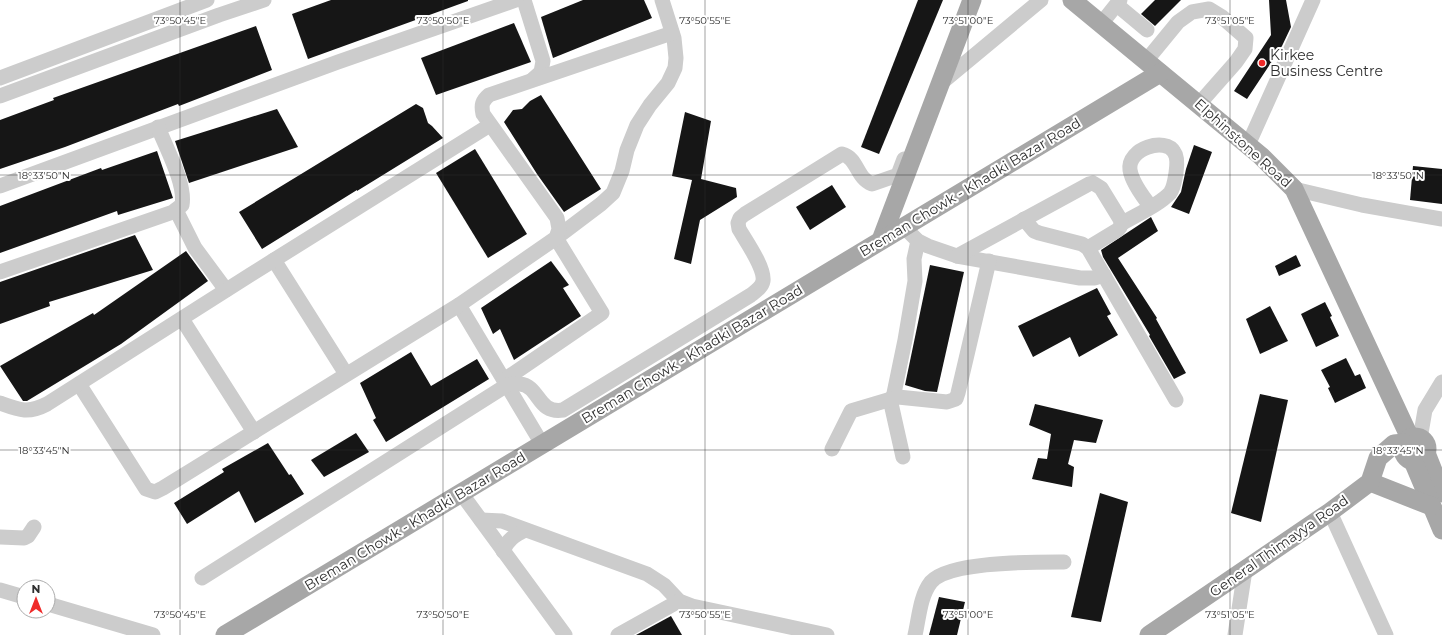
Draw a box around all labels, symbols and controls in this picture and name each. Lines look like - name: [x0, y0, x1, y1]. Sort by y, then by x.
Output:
- text: 73°50'45"E: [154, 14, 206, 27]
- text: 73°50'50"E: [417, 14, 470, 27]
- text: 73°50'55"E: [679, 14, 731, 27]
- text: 73°51'00"E: [943, 14, 994, 27]
- text: 73°51'05"E: [1205, 14, 1255, 27]
- place label: Kirkee Business Centre: [1270, 46, 1383, 80]
- marker: Kirkee Business Centre: [1257, 58, 1267, 68]
- street label: Elphinstone Road: [1191, 95, 1295, 191]
- street label: Breman Chowk - Khadki Bazar Road: [856, 114, 1084, 260]
- text: 18°33'50"N: [18, 169, 70, 182]
- text: 18°33'50"N: [1372, 169, 1424, 182]
- street label: Breman Chowk - Khadki Bazar Road: [578, 281, 806, 427]
- text: 18°33'45"N: [18, 444, 70, 457]
- text: 18°33'45"N: [1372, 444, 1424, 457]
- street label: Breman Chowk - Khadki Bazar Road: [301, 448, 529, 594]
- street label: General Thimayya Road: [1206, 491, 1352, 601]
- north arrow: [16, 579, 56, 619]
- text: N: [32, 582, 40, 596]
- text: 73°50'45"E: [154, 608, 206, 621]
- text: 73°50'50"E: [417, 608, 470, 621]
- text: 73°50'55"E: [679, 608, 731, 621]
- text: 73°51'00"E: [943, 608, 994, 621]
- text: 73°51'05"E: [1205, 608, 1255, 621]

